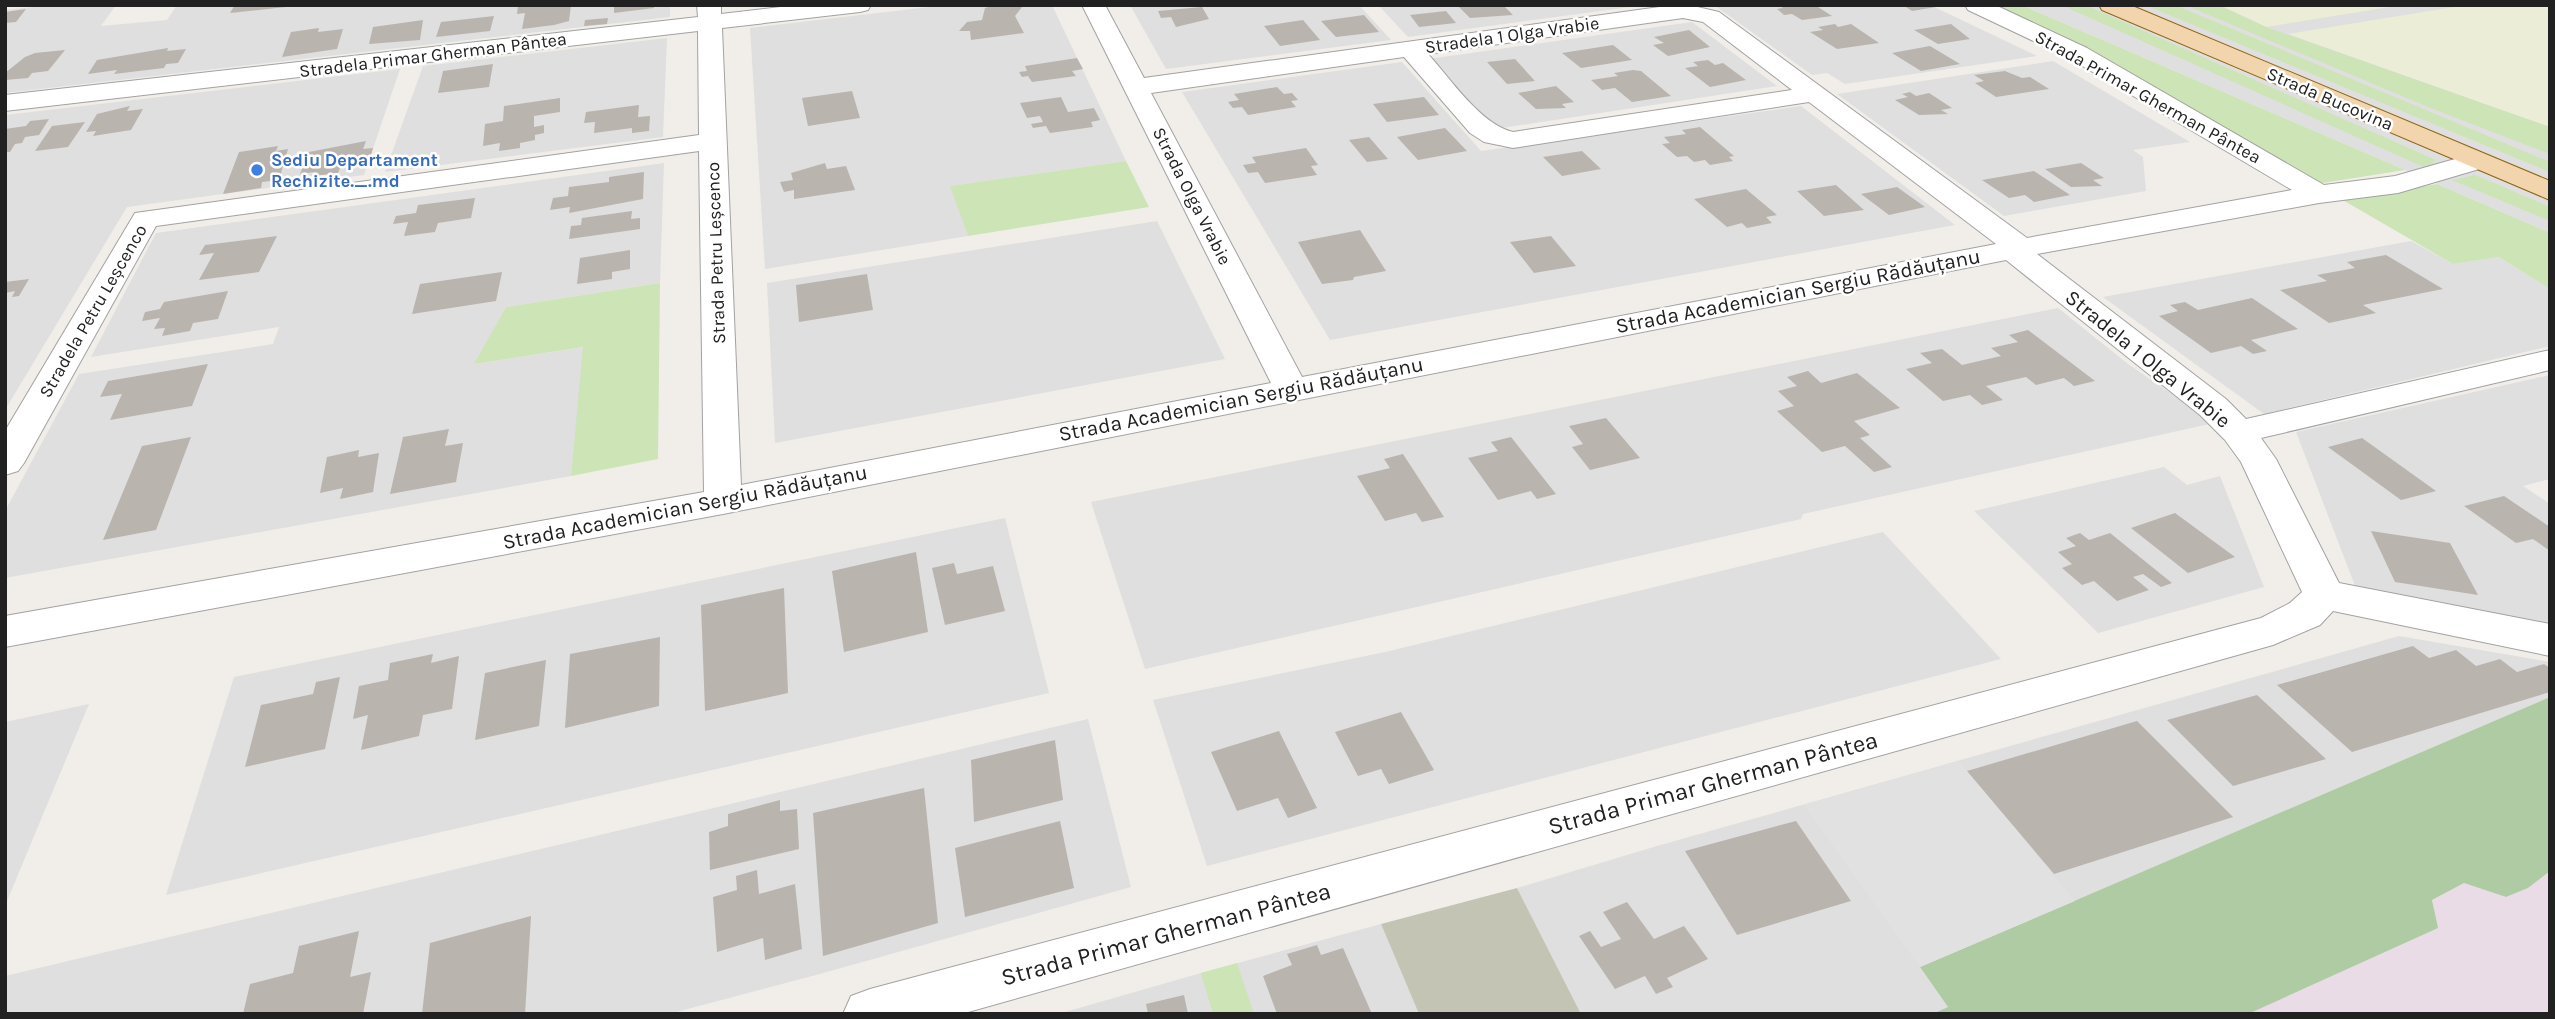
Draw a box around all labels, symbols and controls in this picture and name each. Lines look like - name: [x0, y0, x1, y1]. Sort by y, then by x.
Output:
- street label: Stradela 1 Olga Vrabie: [1423, 12, 1601, 58]
- street label: Strada Primar Gherman Pântea: [2031, 26, 2265, 168]
- street label: Stradela Primar Gherman Pântea: [298, 28, 568, 82]
- street label: Strada Bucovina: [2263, 62, 2397, 136]
- street label: Strada Olga Vrabie: [1148, 124, 1236, 268]
- place label: Sediu Departament Rechizite._.md: [271, 149, 438, 192]
- marker: Sediu Departament Rechizite._.md: [249, 162, 265, 178]
- street label: Strada Petru Leșcenco: [702, 162, 730, 344]
- street label: Stradela Petru Leșcenco: [34, 220, 152, 402]
- street label: Strada Academician Sergiu Rădăuțanu: [1614, 244, 1982, 338]
- street label: Stradela 1 Olga Vrabie: [2061, 285, 2235, 433]
- street label: Strada Academician Sergiu Rădăuțanu: [1057, 352, 1425, 446]
- street label: Strada Academician Sergiu Rădăuțanu: [501, 460, 869, 554]
- street label: Strada Primar Gherman Pântea: [1545, 725, 1881, 841]
- street label: Strada Primar Gherman Pântea: [998, 876, 1334, 992]

